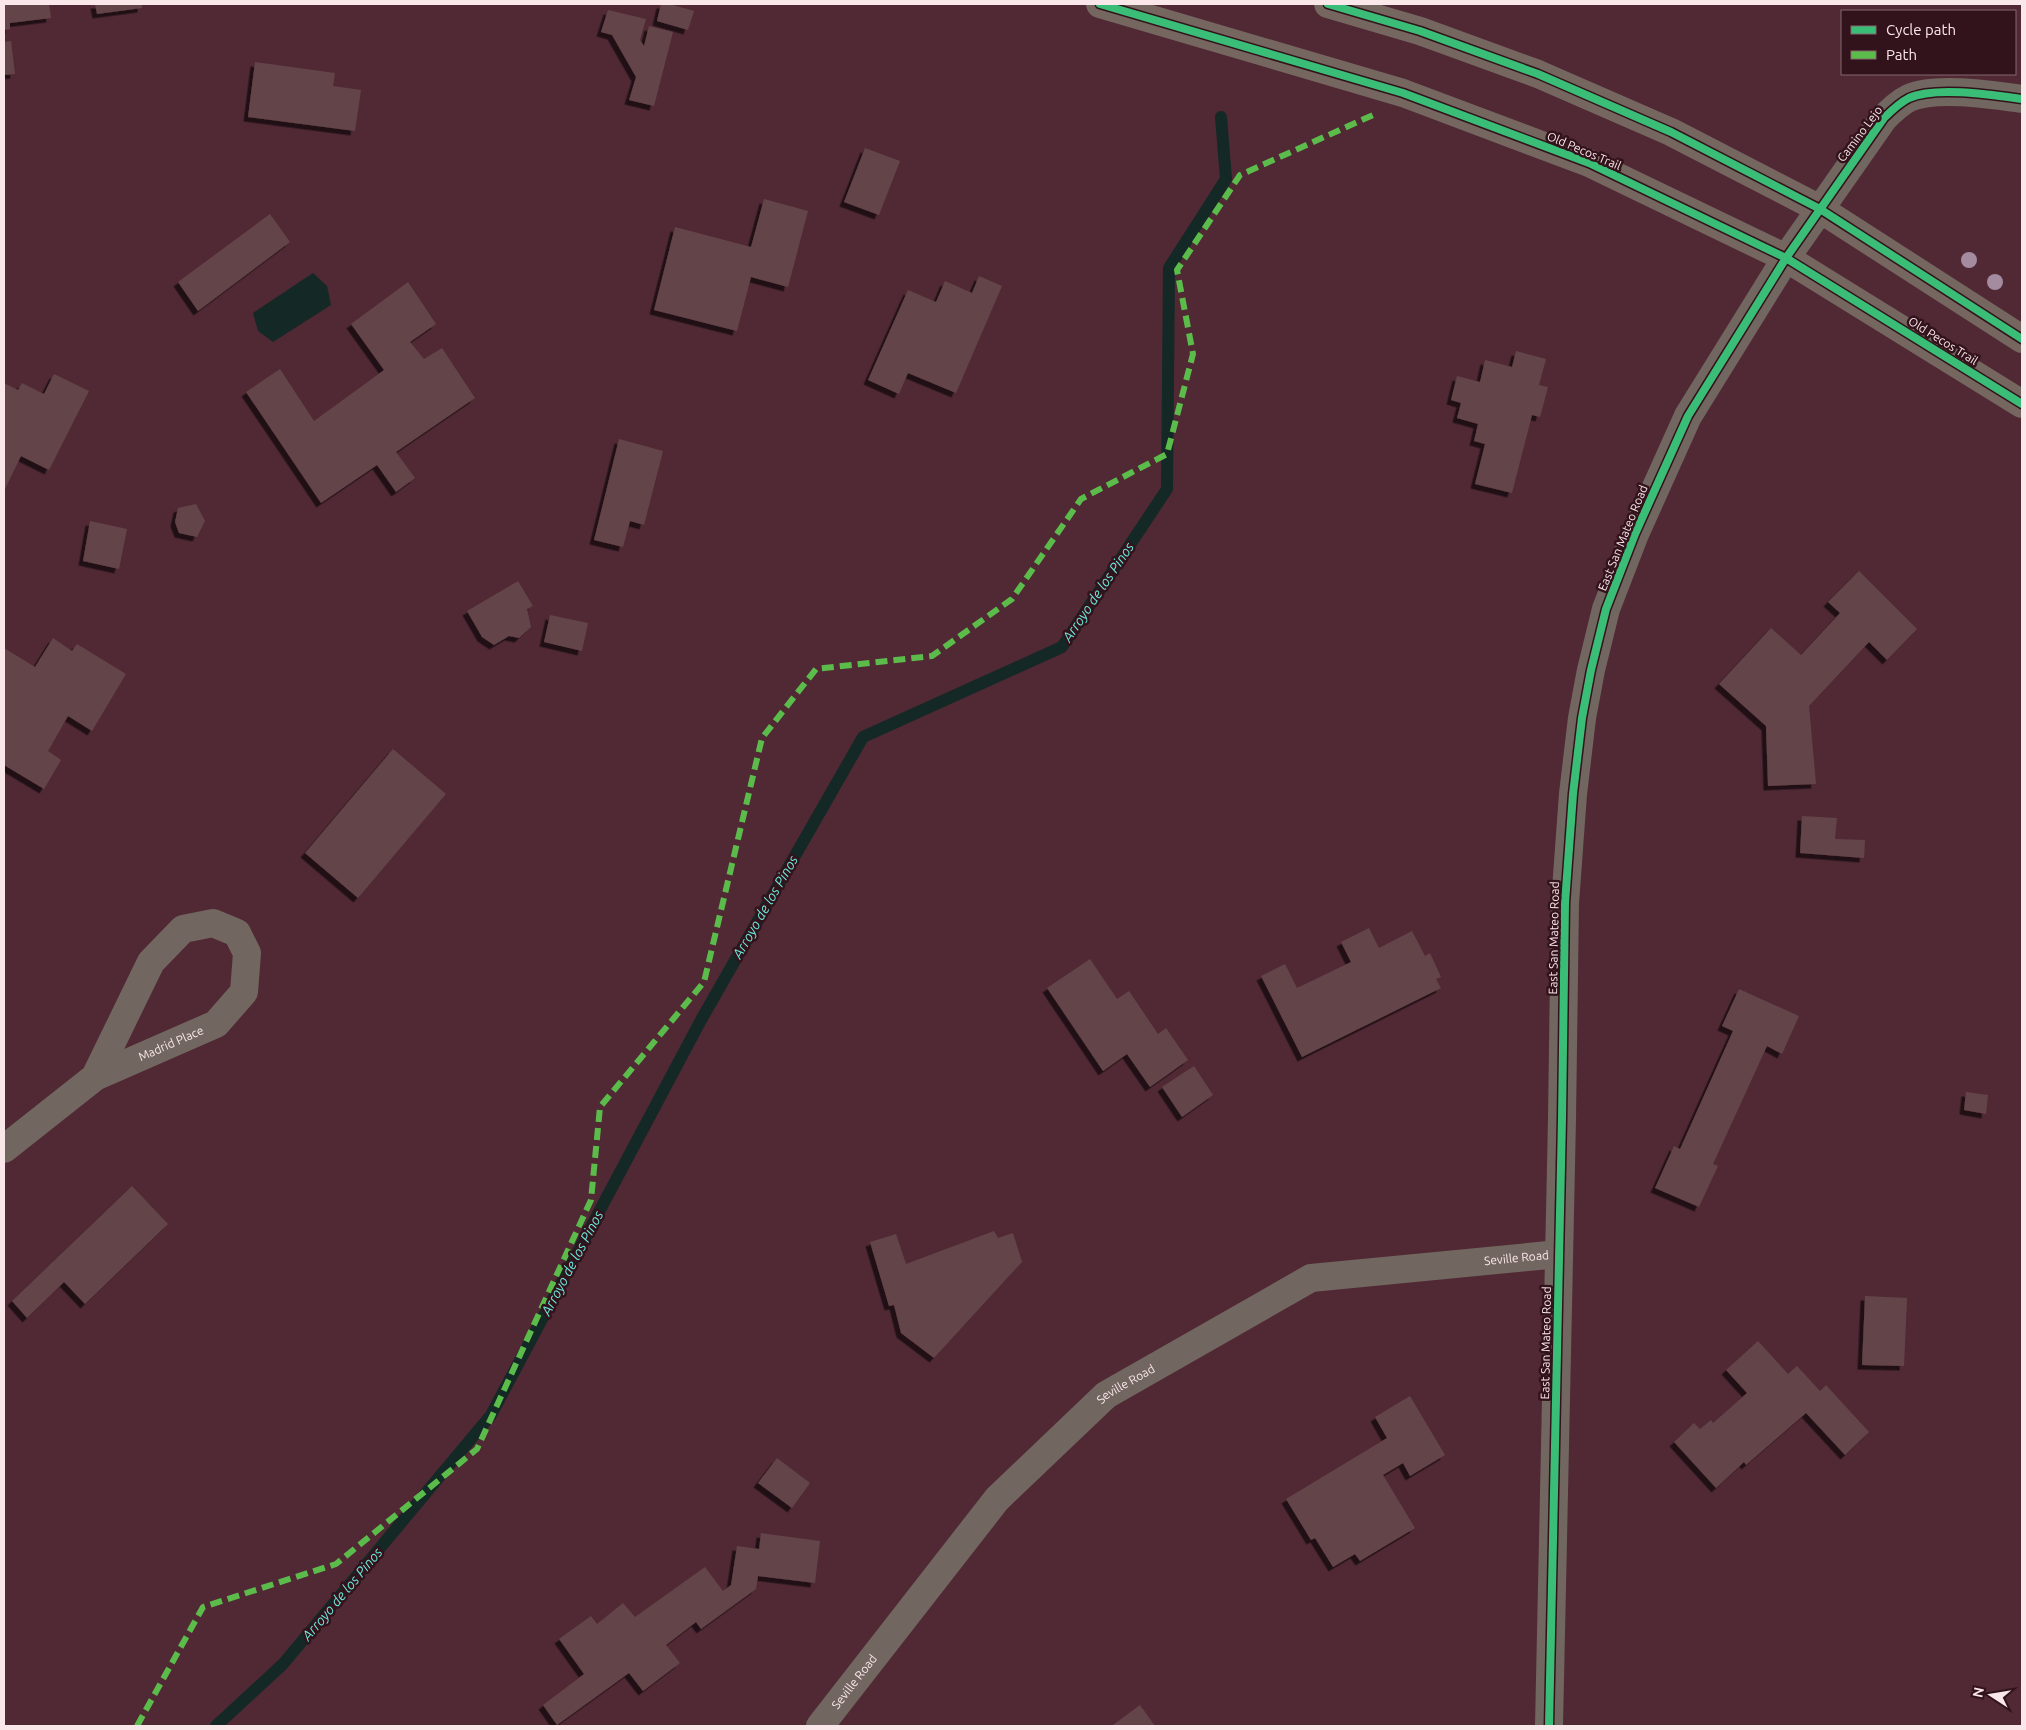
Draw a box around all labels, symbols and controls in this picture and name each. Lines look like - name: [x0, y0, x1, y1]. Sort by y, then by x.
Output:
- legend: [1841, 10, 2016, 75]
- text: Cycle path: [1886, 21, 1956, 38]
- text: Path: [1886, 46, 1917, 63]
- street label: Camino Lejo: [1835, 103, 1885, 164]
- street label: Old Pecos Trail: [1545, 129, 1623, 172]
- street label: Old Pecos Trail: [1906, 314, 1980, 367]
- street label: East San Mateo Road: [1595, 483, 1650, 593]
- water label: Arroyo de los Pinos: [1058, 539, 1137, 645]
- water label: Arroyo de los Pinos: [729, 853, 801, 962]
- street label: East San Mateo Road: [1546, 881, 1561, 995]
- street label: Madrid Place: [136, 1023, 205, 1063]
- water label: Arroyo de los Pinos: [537, 1208, 606, 1319]
- street label: Seville Road: [1483, 1248, 1549, 1267]
- street label: East San Mateo Road: [1538, 1286, 1553, 1400]
- street label: Seville Road: [1094, 1362, 1157, 1406]
- water label: Arroyo de los Pinos: [298, 1544, 386, 1644]
- street label: Seville Road: [829, 1652, 879, 1711]
- north arrow: [1966, 1670, 2016, 1720]
- text: N: [1969, 1686, 1987, 1699]

